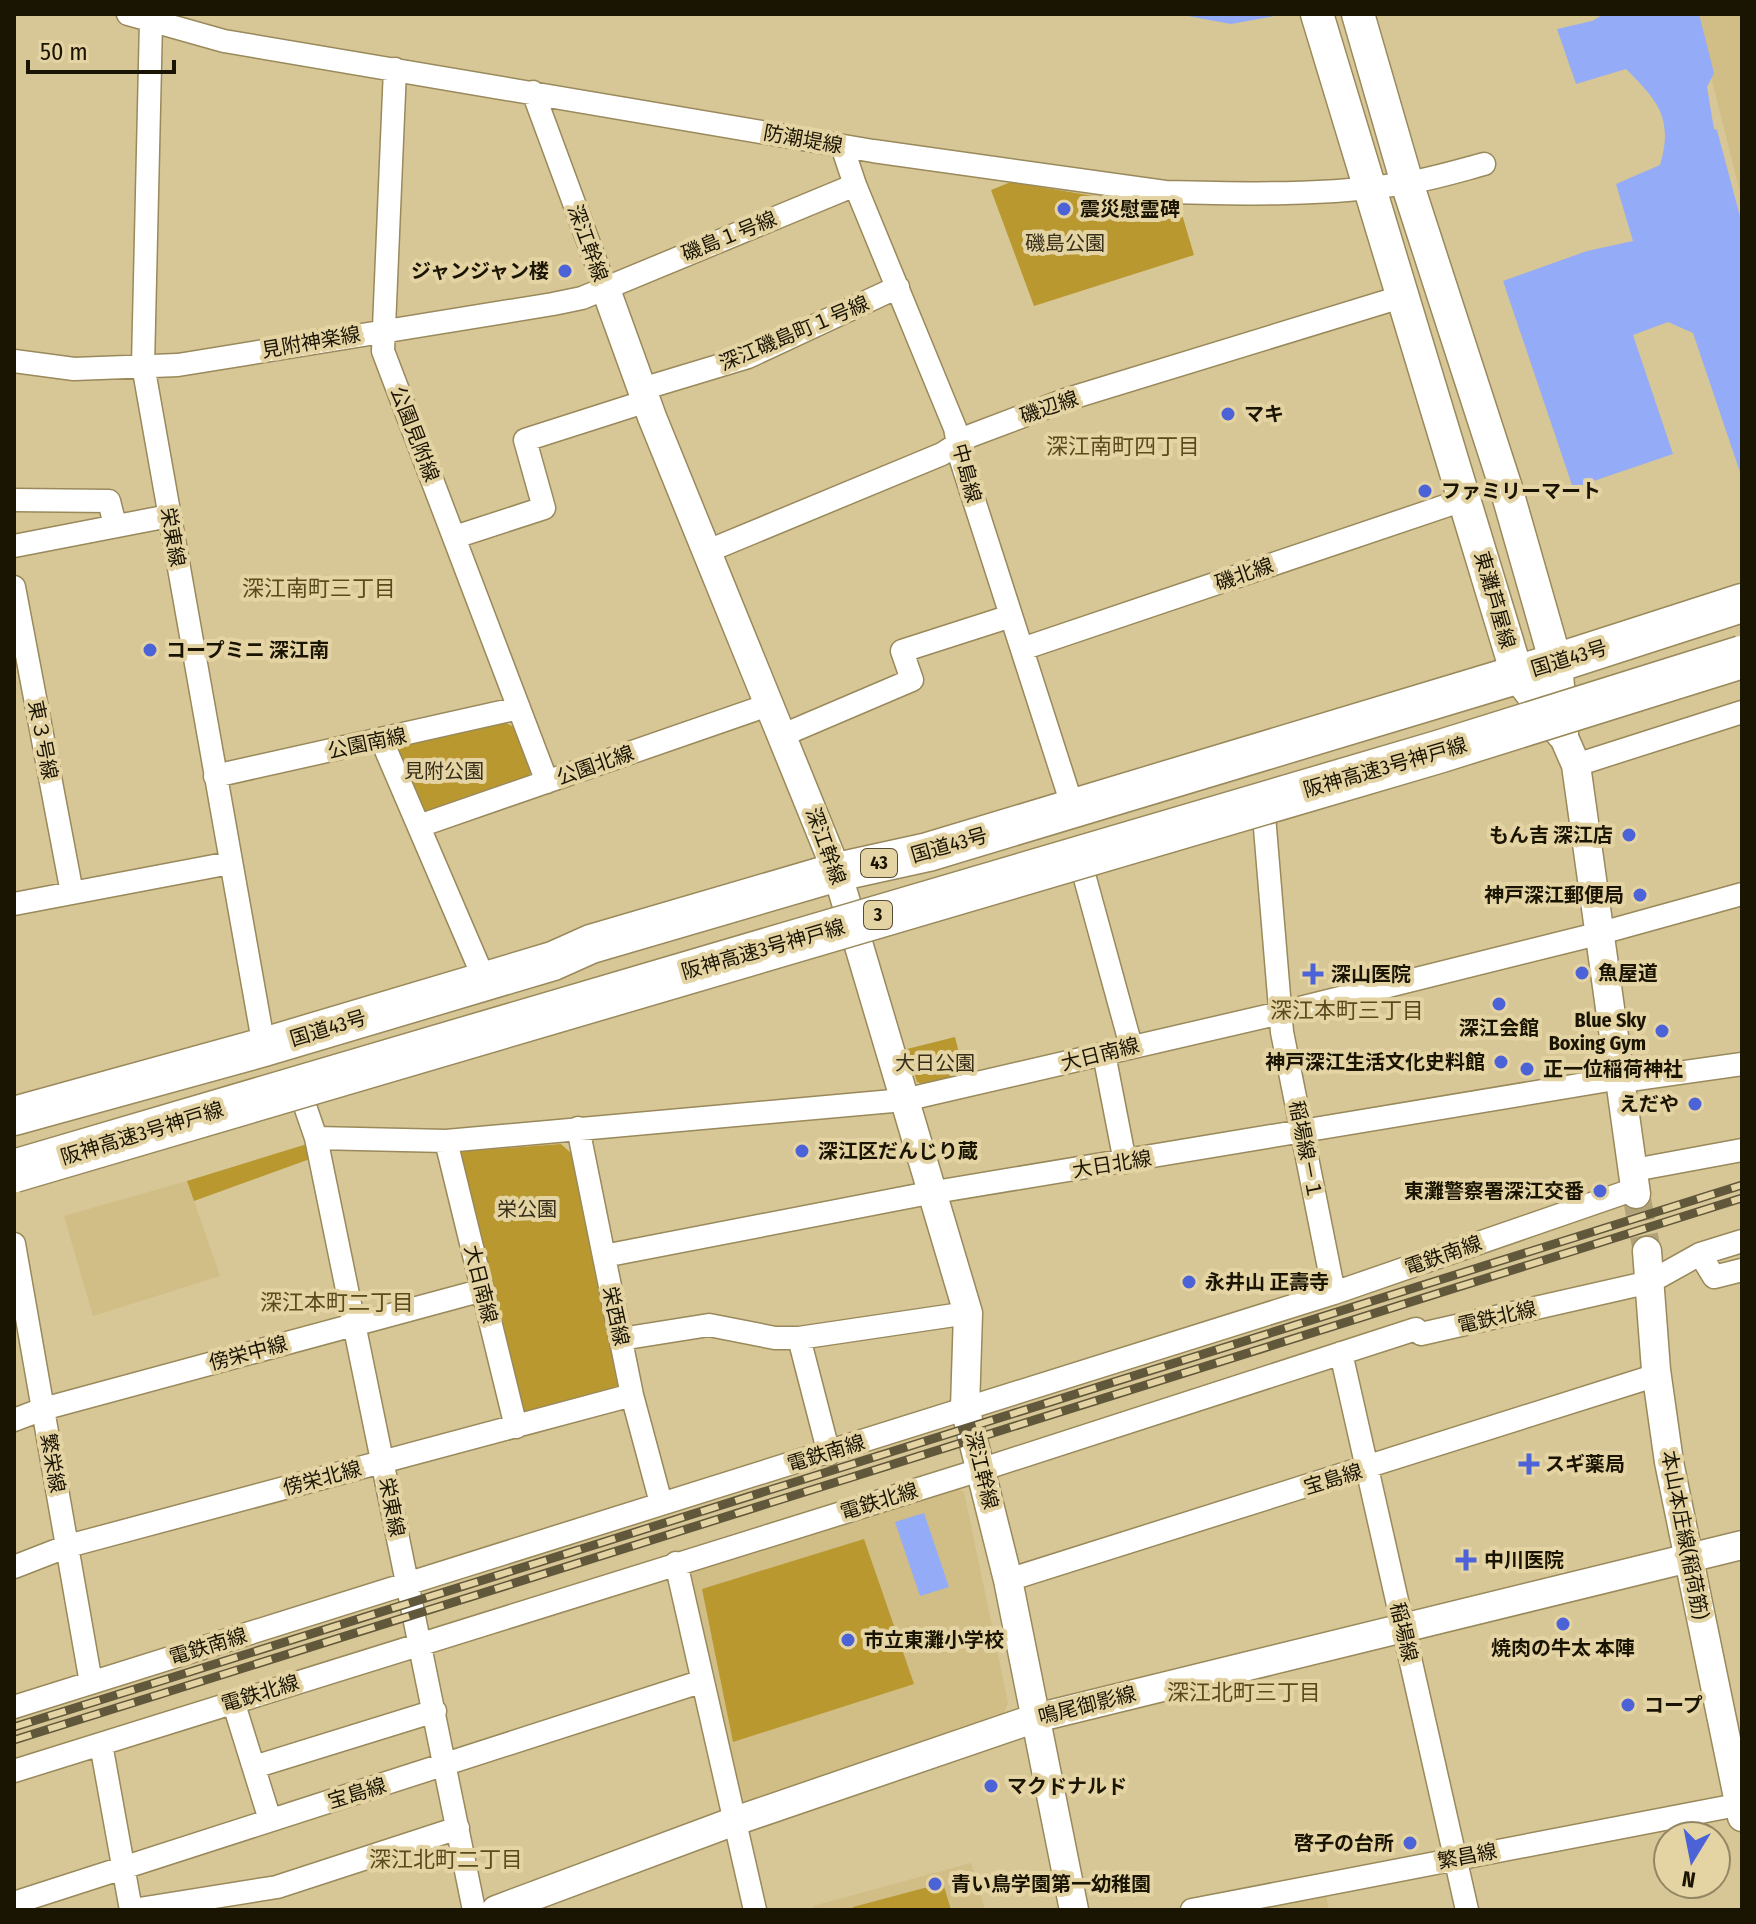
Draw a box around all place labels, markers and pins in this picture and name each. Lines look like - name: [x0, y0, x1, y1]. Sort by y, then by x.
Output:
- place label: 震災慰霊碑: [1080, 197, 1180, 221]
- marker: 震災慰霊碑: [1055, 200, 1073, 218]
- place label: ジャンジャン楼: [411, 259, 549, 283]
- marker: ジャンジャン楼: [556, 262, 574, 280]
- place label: マキ: [1244, 402, 1284, 426]
- marker: マキ: [1219, 405, 1237, 423]
- place label: ファミリーマート: [1441, 479, 1601, 503]
- marker: ファミリーマート: [1416, 482, 1434, 500]
- place label: コープミニ 深江南: [166, 638, 329, 662]
- marker: コープミニ 深江南: [141, 641, 159, 659]
- place label: もん吉 深江店: [1489, 823, 1613, 847]
- marker: もん吉 深江店: [1620, 826, 1638, 844]
- place label: 神戸深江郵便局: [1484, 883, 1624, 907]
- marker: 神戸深江郵便局: [1631, 886, 1649, 904]
- place label: 魚屋道: [1598, 961, 1658, 985]
- place label: 深山医院: [1331, 962, 1411, 986]
- marker: 深山医院: [1302, 963, 1324, 985]
- marker: 魚屋道: [1573, 964, 1591, 982]
- marker: 深江会館: [1490, 995, 1508, 1013]
- place label: Blue Sky Boxing Gym: [1549, 1008, 1646, 1055]
- place label: 深江会館: [1459, 1016, 1539, 1040]
- marker: Blue Sky Boxing Gym: [1653, 1022, 1671, 1040]
- place label: 神戸深江生活文化史料館: [1265, 1050, 1485, 1074]
- marker: 神戸深江生活文化史料館: [1492, 1053, 1510, 1071]
- place label: 正一位稲荷神社: [1543, 1057, 1683, 1081]
- marker: 正一位稲荷神社: [1518, 1060, 1536, 1078]
- place label: えだや: [1619, 1092, 1679, 1116]
- marker: えだや: [1686, 1095, 1704, 1113]
- place label: 深江区だんじり蔵: [818, 1139, 978, 1163]
- marker: 深江区だんじり蔵: [793, 1142, 811, 1160]
- place label: 東灘警察署深江交番: [1404, 1179, 1584, 1203]
- marker: 東灘警察署深江交番: [1591, 1182, 1609, 1200]
- place label: 永井山 正壽寺: [1205, 1270, 1329, 1294]
- marker: 永井山 正壽寺: [1180, 1273, 1198, 1291]
- place label: スギ薬局: [1545, 1452, 1625, 1476]
- marker: スギ薬局: [1520, 1455, 1538, 1473]
- place label: 中川医院: [1484, 1548, 1564, 1572]
- marker: 中川医院: [1455, 1549, 1477, 1571]
- marker: 焼肉の牛太 本陣: [1554, 1615, 1572, 1633]
- place label: 市立東灘小学校: [864, 1628, 1004, 1652]
- marker: 市立東灘小学校: [839, 1631, 857, 1649]
- place label: 焼肉の牛太 本陣: [1491, 1636, 1635, 1660]
- place label: コープ: [1644, 1693, 1703, 1717]
- marker: コープ: [1619, 1696, 1637, 1714]
- place label: マクドナルド: [1007, 1774, 1127, 1798]
- marker: マクドナルド: [982, 1777, 1000, 1795]
- place label: 啓子の台所: [1294, 1831, 1394, 1855]
- marker: 啓子の台所: [1401, 1834, 1419, 1852]
- place label: 青い鳥学園第一幼稚園: [951, 1872, 1151, 1896]
- marker: 青い鳥学園第一幼稚園: [926, 1875, 944, 1893]

